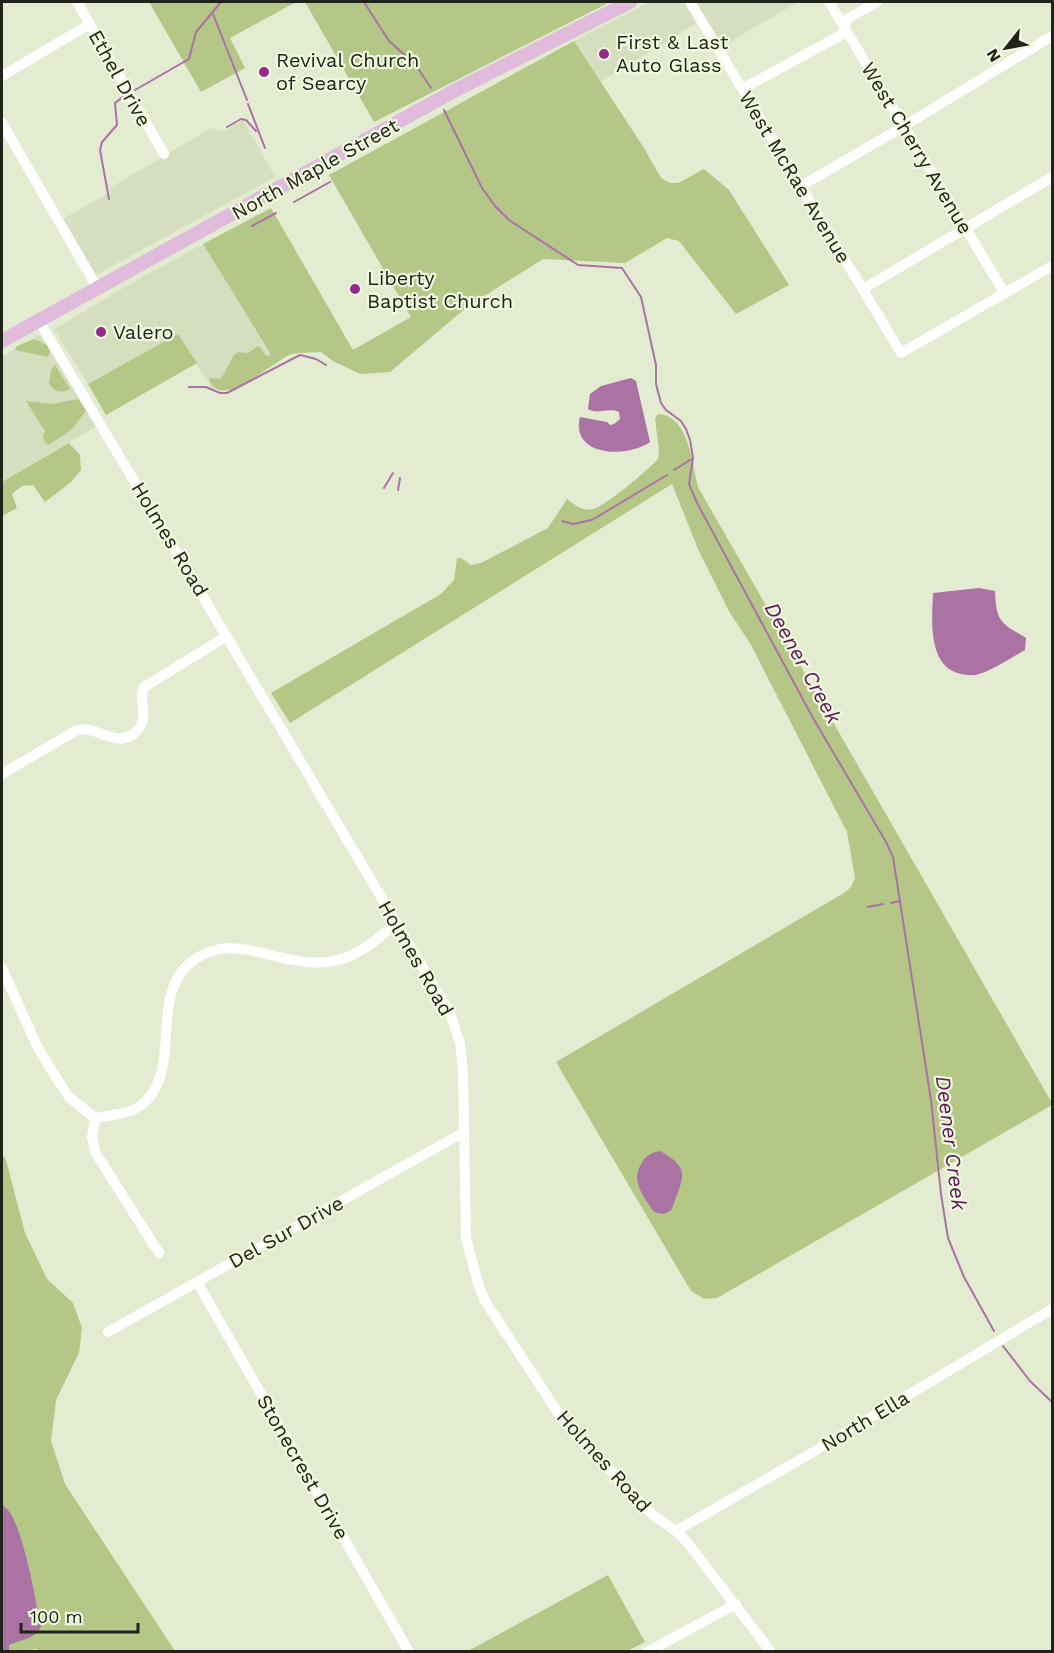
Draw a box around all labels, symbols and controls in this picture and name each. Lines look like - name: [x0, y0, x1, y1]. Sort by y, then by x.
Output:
- north arrow: [976, 18, 1036, 78]
- street label: Ethel Drive: [84, 26, 156, 130]
- place label: First & Last Auto Glass: [616, 30, 729, 77]
- text: N: [982, 45, 1005, 65]
- marker: First & Last Auto Glass: [597, 47, 611, 61]
- place label: Revival Church of Searcy: [276, 48, 420, 95]
- street label: West Cherry Avenue: [856, 58, 978, 238]
- marker: Revival Church of Searcy: [257, 65, 271, 79]
- street label: West McRae Avenue: [734, 86, 856, 268]
- street label: North Maple Street: [227, 113, 403, 225]
- place label: Liberty Baptist Church: [367, 266, 513, 313]
- marker: Liberty Baptist Church: [348, 282, 362, 296]
- place label: Valero: [113, 320, 174, 344]
- marker: Valero: [94, 325, 108, 339]
- street label: Holmes Road: [126, 477, 214, 601]
- water label: Deener Creek: [760, 598, 847, 728]
- street label: Holmes Road: [373, 896, 459, 1020]
- water label: Deener Creek: [931, 1074, 972, 1212]
- street label: Del Sur Drive: [224, 1191, 348, 1273]
- street label: North Ella: [817, 1385, 913, 1457]
- street label: Stonecrest Drive: [252, 1390, 354, 1544]
- street label: Holmes Road: [552, 1405, 656, 1517]
- scale bar: [21, 1596, 138, 1634]
- text: 100 m: [30, 1606, 83, 1627]

